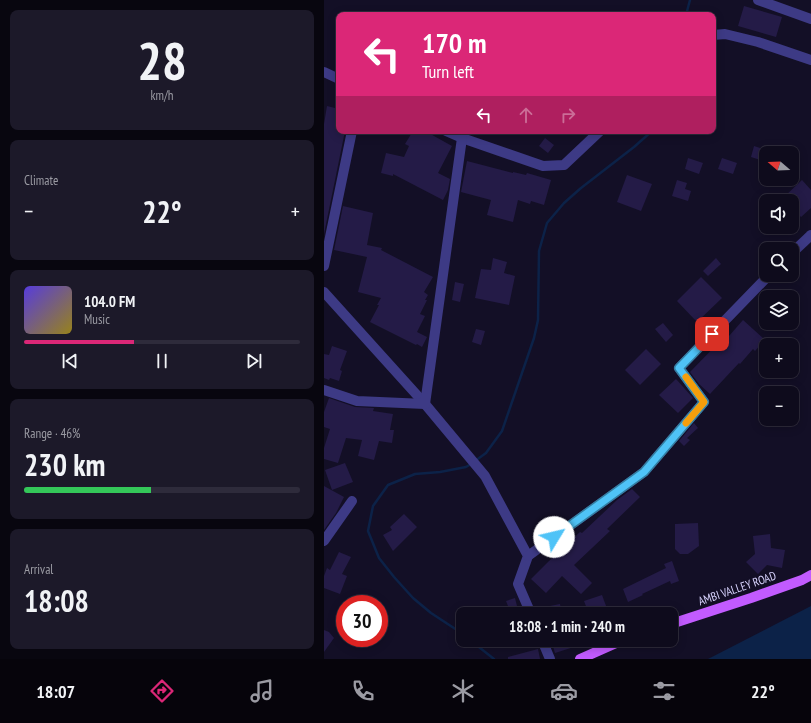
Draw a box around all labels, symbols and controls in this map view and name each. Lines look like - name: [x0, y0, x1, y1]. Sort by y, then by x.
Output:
- text: 170 m: [422, 24, 486, 61]
- text: 28: [137, 27, 187, 94]
- icon: left: [356, 28, 408, 80]
- text: Turn left: [422, 60, 474, 83]
- text: km/h: [150, 87, 174, 104]
- icon: left: [473, 104, 495, 126]
- icon: ahead: [515, 104, 537, 126]
- icon: right: [557, 104, 579, 126]
- north arrow: [759, 146, 799, 186]
- map controls: [759, 146, 799, 426]
- text: Climate: [24, 172, 58, 189]
- text: 22°: [142, 192, 182, 231]
- button: sound: [759, 194, 799, 234]
- text: −: [24, 197, 33, 225]
- text: +: [291, 197, 300, 225]
- button: search: [759, 242, 799, 282]
- button: layers: [759, 290, 799, 330]
- text: 104.0 FM: [84, 292, 135, 311]
- text: Music: [84, 311, 110, 328]
- pin: [695, 317, 729, 351]
- icon: arrive: [701, 323, 723, 345]
- button: +: [759, 338, 799, 378]
- icon: previous: [59, 350, 81, 372]
- icon: pause: [151, 350, 173, 372]
- icon: next: [243, 350, 265, 372]
- button: −: [759, 386, 799, 426]
- text: Range · 46%: [24, 425, 80, 442]
- text: 230 km: [24, 445, 105, 484]
- position arrow: [533, 516, 575, 558]
- text: Arrival: [24, 561, 53, 578]
- street label: AMBI VALLEY ROAD: [696, 568, 778, 608]
- text: 18:08: [24, 581, 89, 620]
- speed limit sign: 30: [336, 595, 388, 647]
- text: 18:08 · 1 min · 240 m: [509, 617, 625, 636]
- icon: directions: [148, 677, 176, 705]
- icon: music: [248, 677, 276, 705]
- icon: phone: [349, 677, 377, 705]
- icon: climate: [449, 677, 477, 705]
- icon: car: [550, 677, 578, 705]
- icon: filters: [650, 677, 678, 705]
- text: 18:07: [36, 680, 75, 703]
- text: 22°: [751, 680, 775, 703]

